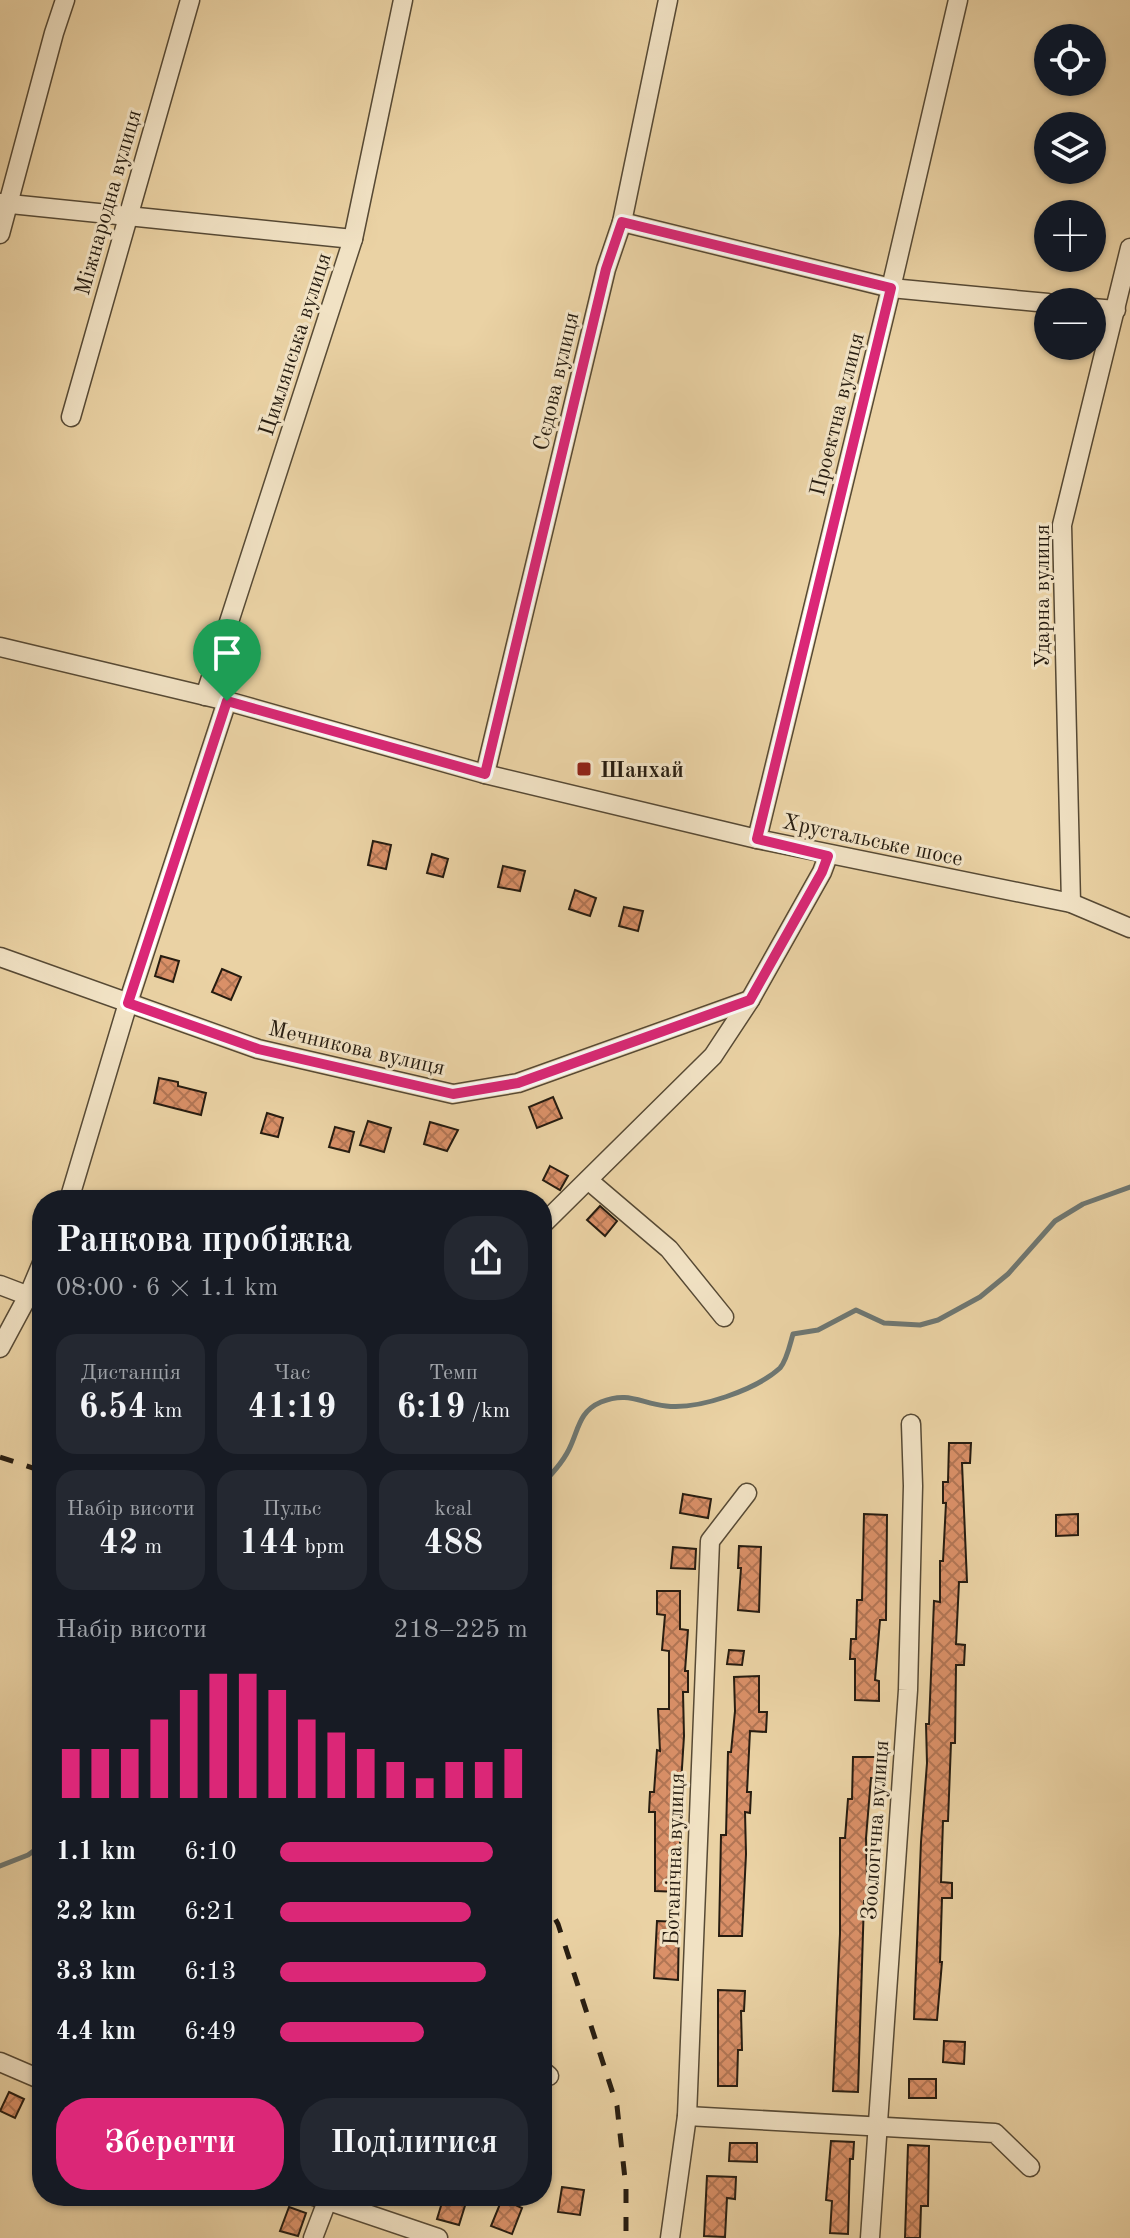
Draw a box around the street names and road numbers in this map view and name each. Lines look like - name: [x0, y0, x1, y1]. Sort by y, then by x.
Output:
- street label: Міжнародна вулиця: [72, 107, 146, 298]
- street label: Цимлянська вулиця: [256, 250, 336, 439]
- street label: Сєдова вулиця: [530, 310, 584, 453]
- street label: Проектна вулиця: [807, 330, 869, 498]
- street label: Ударна вулиця: [1032, 524, 1054, 668]
- street label: Хрустальське шосе: [781, 811, 965, 871]
- street label: Мечникова вулиця: [266, 1018, 447, 1080]
- street label: Зоологічна вулиця: [859, 1739, 893, 1921]
- street label: Ботанічна вулиця: [661, 1772, 689, 1946]

